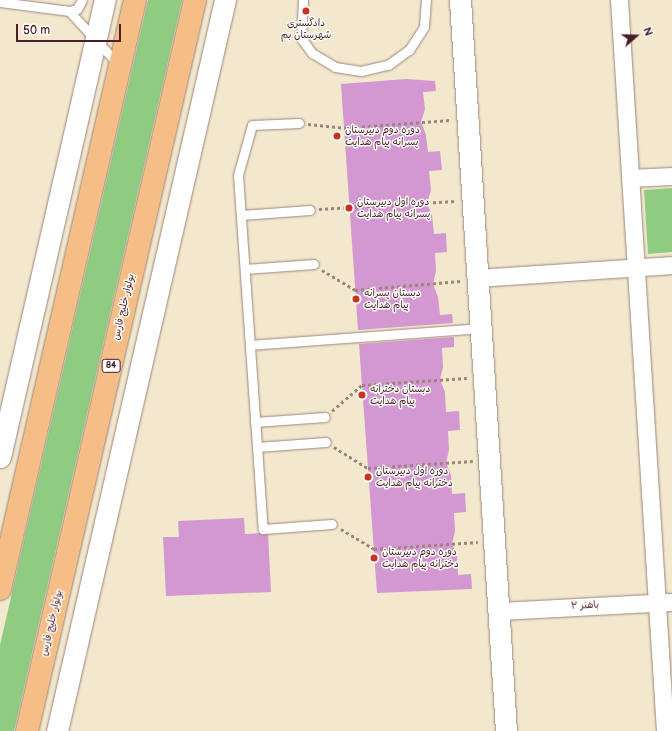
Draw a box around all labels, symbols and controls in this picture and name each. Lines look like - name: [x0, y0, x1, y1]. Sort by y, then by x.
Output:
- marker: دادگستری شهرستان بم: [301, 6, 311, 16]
- scale bar: [18, 16, 123, 42]
- north arrow: [616, 16, 656, 56]
- place label: دادگستری شهرستان بم: [281, 17, 331, 40]
- text: 50 m: [23, 23, 50, 38]
- text: N: [640, 26, 655, 38]
- place label: دوره دوم دبیرستان پسرانه پیام هدایت: [345, 124, 420, 148]
- marker: دوره دوم دبیرستان پسرانه پیام هدایت: [332, 131, 342, 141]
- place label: دوره اول دبیرستان پسرانه پیام هدایت: [357, 196, 430, 220]
- marker: دوره اول دبیرستان پسرانه پیام هدایت: [344, 203, 354, 213]
- street label: بولوار خلیج فارس: [111, 273, 137, 341]
- place label: دبستان پسرانه پیام هدایت: [364, 287, 421, 310]
- marker: دبستان پسرانه پیام هدایت: [351, 294, 361, 304]
- road number: 84: [101, 359, 121, 373]
- place label: دبستان دخترانه پیام هدایت: [370, 383, 430, 406]
- marker: دبستان دخترانه پیام هدایت: [357, 390, 367, 400]
- place label: دوره اول دبیرستان دخترانه پیام هدایت: [376, 465, 453, 488]
- marker: دوره اول دبیرستان دخترانه پیام هدایت: [363, 472, 373, 482]
- place label: دوره دوم دبیرستان دخترانه پیام هدایت: [382, 546, 459, 570]
- marker: دوره دوم دبیرستان دخترانه پیام هدایت: [369, 553, 379, 563]
- street label: بولوار خلیج فارس: [39, 589, 65, 657]
- street label: باهنر ۲: [571, 599, 599, 613]

